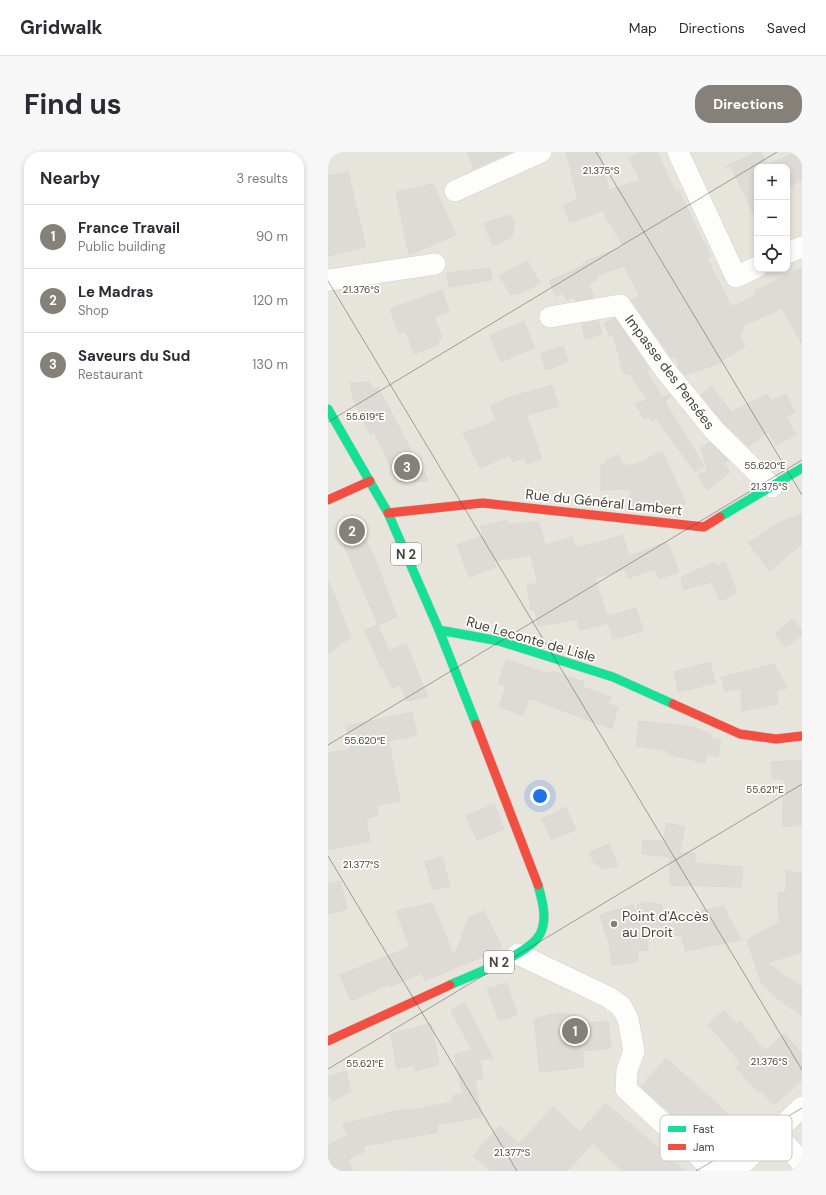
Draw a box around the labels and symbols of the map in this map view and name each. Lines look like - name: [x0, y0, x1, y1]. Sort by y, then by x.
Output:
- text: 21.375°S: [583, 164, 620, 177]
- text: 21.376°S: [342, 283, 380, 296]
- street label: Impasse des Pensées: [621, 311, 719, 433]
- text: 55.619°E: [346, 410, 385, 423]
- pin: 3: [394, 452, 420, 482]
- text: 55.620°E: [744, 459, 786, 472]
- text: 21.375°S: [751, 480, 788, 493]
- street label: Rue du Général Lambert: [525, 485, 683, 519]
- pin: 2: [339, 516, 365, 546]
- road number: N 2: [391, 543, 421, 565]
- street label: Rue Leconte de Lisle: [464, 612, 598, 666]
- text: 55.620°E: [344, 734, 386, 747]
- text: 55.621°E: [746, 783, 784, 796]
- your location: [530, 786, 550, 806]
- text: 21.377°S: [343, 858, 379, 871]
- place label: Point d'Accès au Droit: [622, 907, 709, 941]
- marker: Point d'Accès au Droit: [609, 919, 619, 929]
- road number: N 2: [484, 951, 514, 973]
- pin: 1: [562, 1016, 588, 1046]
- text: 21.376°S: [750, 1055, 788, 1068]
- text: 55.621°E: [346, 1057, 384, 1070]
- legend: [660, 1115, 792, 1161]
- text: Fast: [693, 1122, 714, 1136]
- text: Jam: [693, 1140, 714, 1154]
- text: 21.377°S: [494, 1146, 530, 1159]

